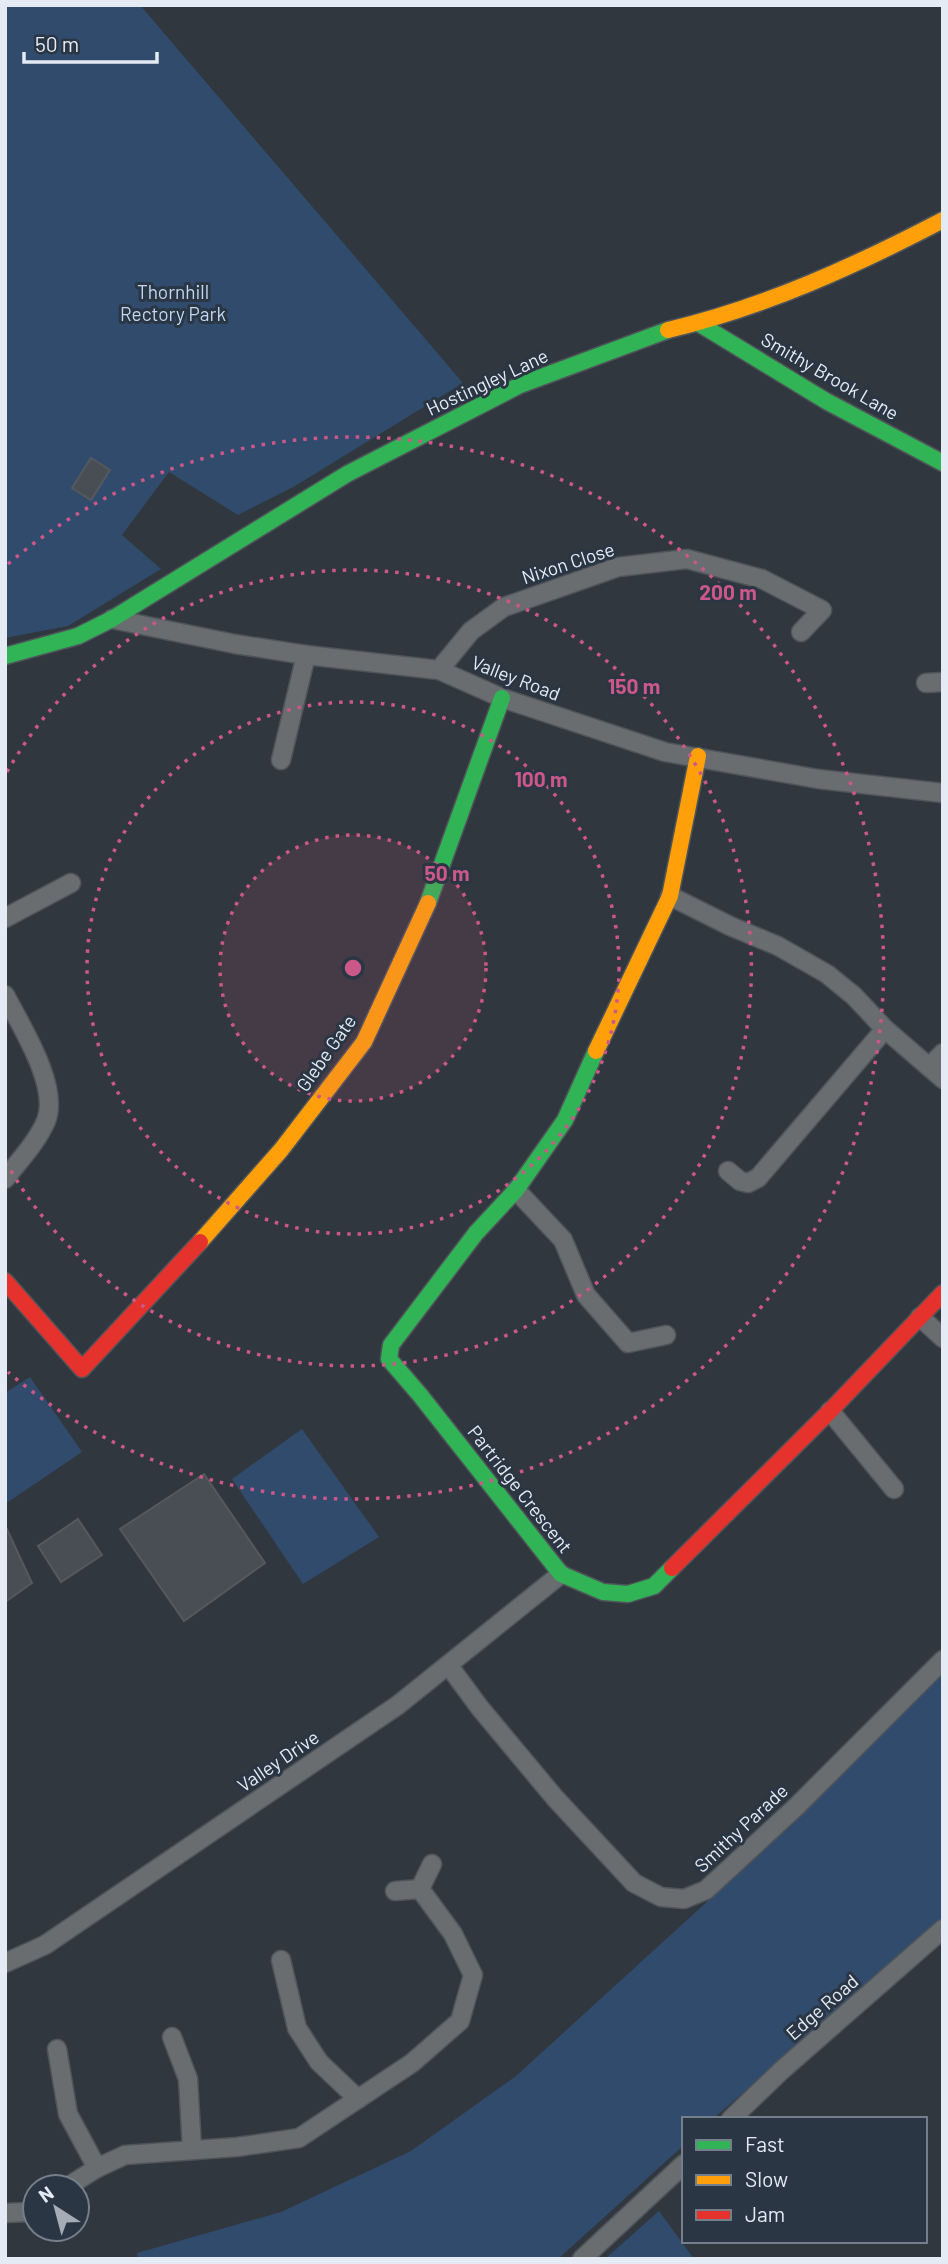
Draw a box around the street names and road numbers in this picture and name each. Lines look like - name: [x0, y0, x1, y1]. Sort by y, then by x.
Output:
- street label: Smithy Brook Lane: [758, 327, 903, 424]
- street label: Hostingley Lane: [422, 343, 551, 420]
- street label: Nixon Close: [519, 537, 617, 588]
- street label: Valley Road: [469, 650, 564, 705]
- street label: Glebe Gate: [291, 1010, 360, 1095]
- street label: Partridge Crescent: [463, 1420, 577, 1557]
- street label: Valley Drive: [233, 1725, 323, 1796]
- street label: Smithy Parade: [689, 1779, 792, 1877]
- street label: Edge Road: [781, 1969, 862, 2044]

